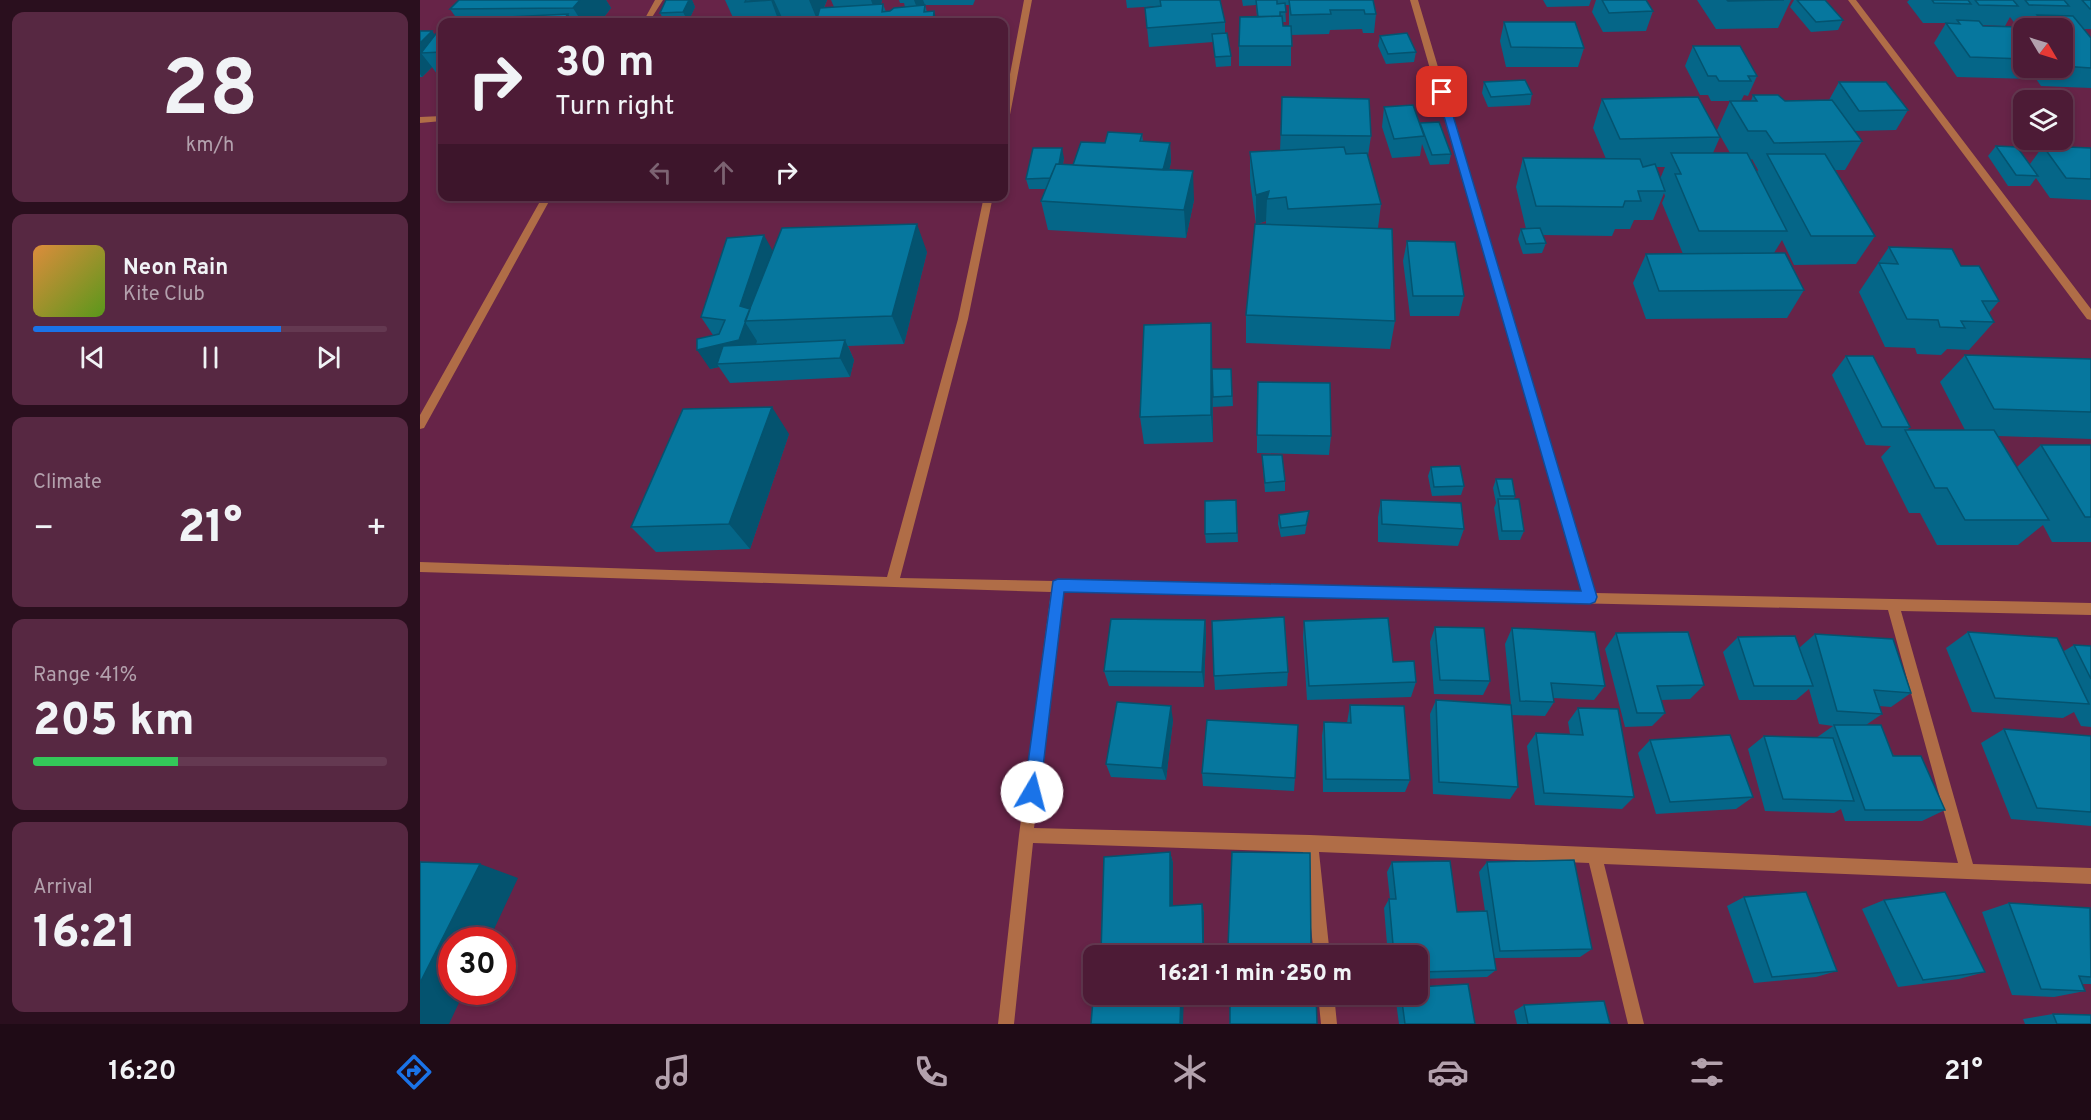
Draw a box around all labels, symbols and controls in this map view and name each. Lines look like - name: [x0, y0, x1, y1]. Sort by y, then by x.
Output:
- north arrow: [2013, 18, 2073, 78]
- map controls: [2013, 18, 2073, 150]
- text: 30 m: [555, 38, 654, 91]
- icon: right: [456, 42, 534, 120]
- text: 28: [162, 44, 258, 143]
- pin: [1416, 66, 1467, 117]
- icon: arrive: [1425, 75, 1458, 108]
- text: Turn right: [555, 90, 674, 124]
- button: layers: [2013, 90, 2073, 150]
- text: km/h: [186, 133, 234, 159]
- icon: left: [644, 156, 677, 189]
- icon: ahead: [707, 156, 740, 189]
- icon: right: [770, 156, 803, 189]
- text: Neon Rain: [123, 255, 228, 282]
- text: Kite Club: [123, 282, 205, 308]
- icon: previous: [76, 341, 109, 374]
- icon: pause: [194, 341, 227, 374]
- icon: next: [312, 341, 345, 374]
- text: Climate: [33, 470, 102, 496]
- text: 21°: [178, 501, 242, 558]
- text: −: [33, 509, 54, 551]
- text: +: [366, 509, 387, 551]
- text: Range · 41%: [33, 663, 137, 689]
- text: 205 km: [33, 694, 195, 751]
- position arrow: [1000, 760, 1064, 824]
- text: Arrival: [33, 875, 93, 901]
- text: 16:21: [33, 906, 136, 963]
- speed limit sign: 30: [438, 927, 516, 1005]
- text: 16:21 · 1 min · 250 m: [1159, 961, 1352, 988]
- icon: directions: [393, 1051, 435, 1093]
- icon: music: [652, 1051, 694, 1093]
- icon: phone: [910, 1051, 952, 1093]
- icon: climate: [1169, 1051, 1211, 1093]
- icon: car: [1427, 1051, 1469, 1093]
- icon: filters: [1686, 1051, 1728, 1093]
- text: 16:20: [108, 1055, 176, 1089]
- text: 21°: [1944, 1055, 1983, 1089]

